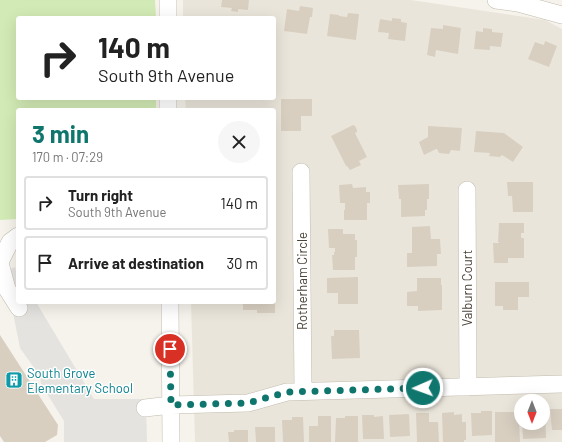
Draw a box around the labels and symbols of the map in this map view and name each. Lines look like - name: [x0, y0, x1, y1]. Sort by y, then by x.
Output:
- street label: Rotherham Circle: [294, 232, 310, 330]
- street label: Valburn Court: [459, 250, 475, 326]
- pin: [153, 332, 187, 366]
- place label: South Grove Elementary School: [27, 365, 133, 396]
- position arrow: [402, 367, 444, 409]
- building icon: South Grove Elementary School: [4, 370, 24, 390]
- north arrow: [514, 394, 550, 430]

